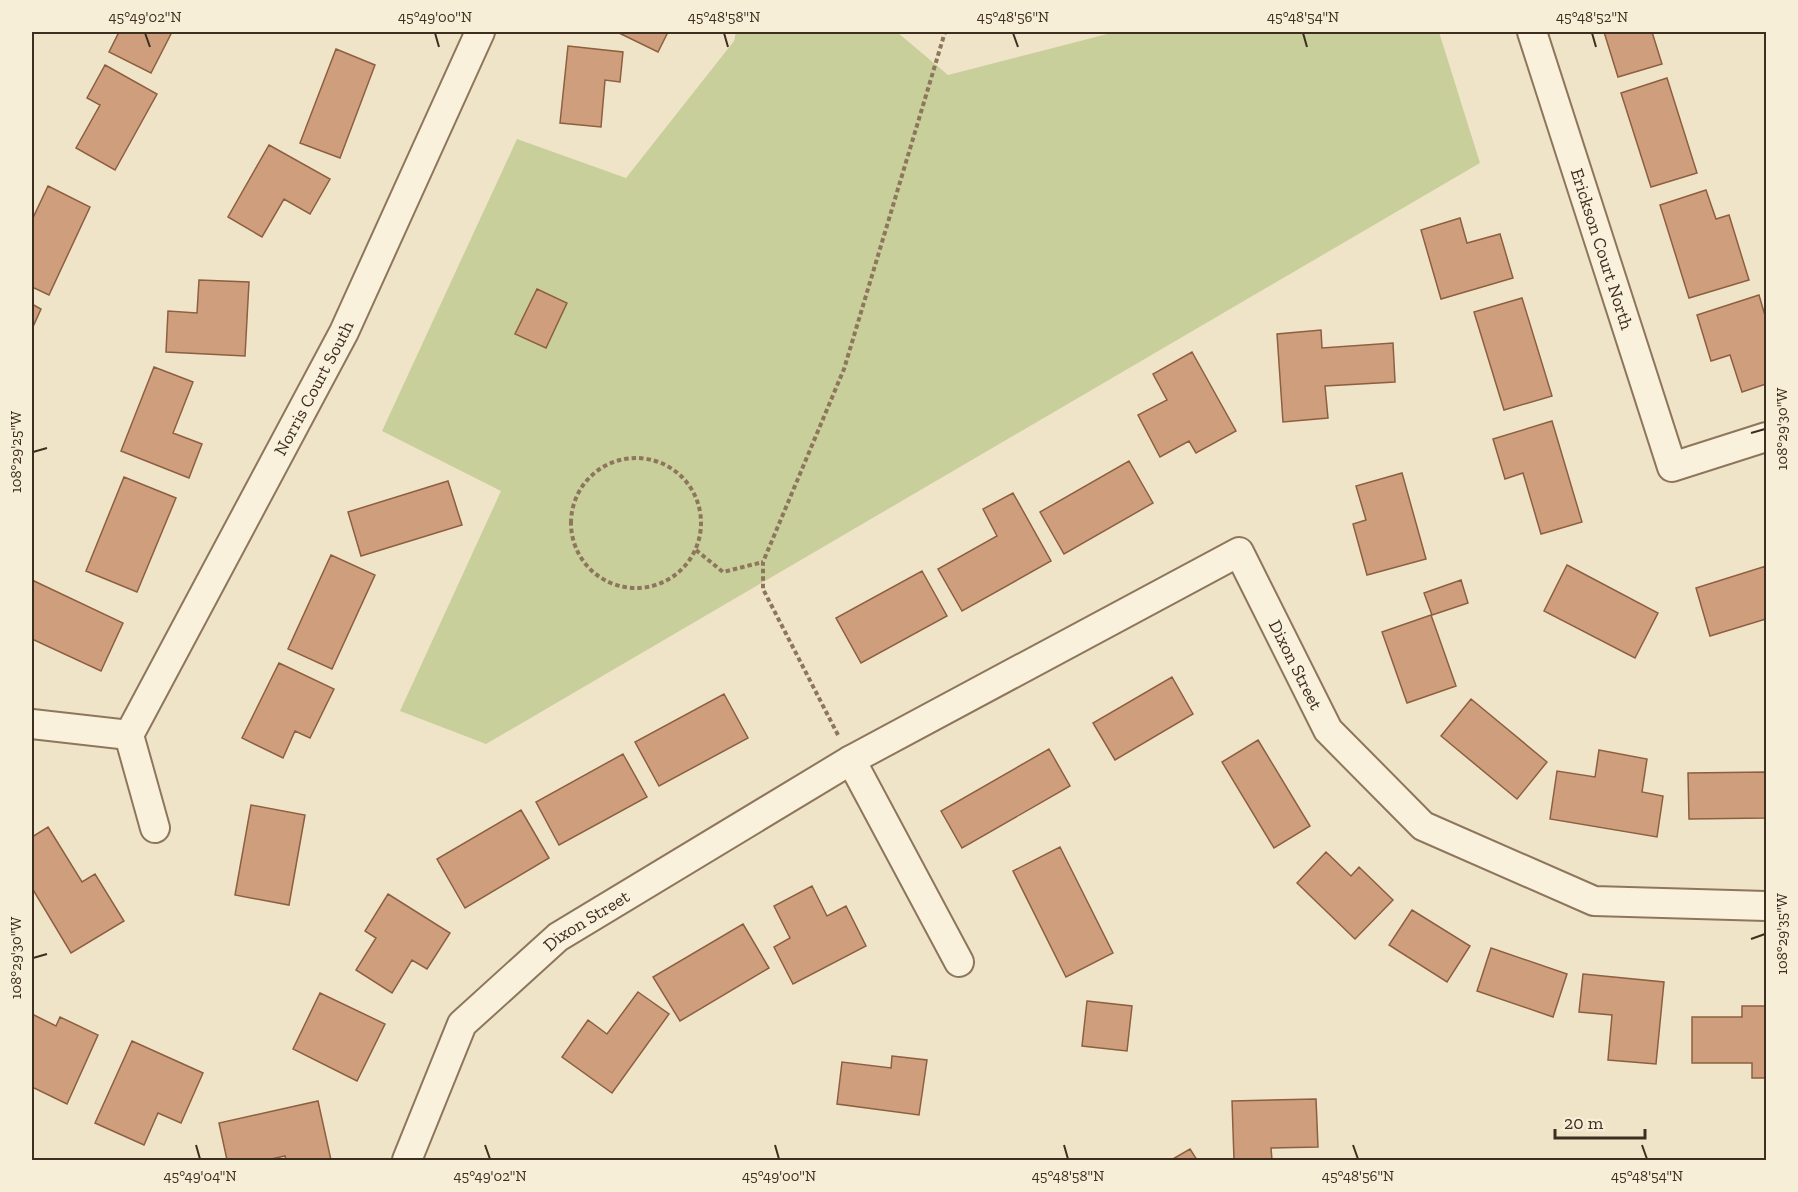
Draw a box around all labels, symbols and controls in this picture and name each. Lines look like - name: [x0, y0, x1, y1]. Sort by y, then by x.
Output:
- text: 45°49'02"N: [108, 8, 182, 26]
- text: 45°49'00"N: [398, 8, 472, 26]
- text: 45°48'58"N: [688, 8, 760, 26]
- text: 45°48'56"N: [977, 8, 1049, 26]
- text: 45°48'54"N: [1267, 8, 1339, 26]
- text: 45°48'52"N: [1556, 8, 1628, 26]
- street label: Erickson Court North: [1566, 166, 1638, 332]
- street label: Norris Court South: [269, 318, 359, 459]
- text: 108°29'30"W: [1773, 388, 1791, 470]
- text: 108°29'25"W: [7, 411, 25, 493]
- street label: Dixon Street: [1264, 616, 1327, 714]
- street label: Dixon Street: [539, 885, 634, 956]
- text: 108°29'35"W: [1773, 893, 1791, 975]
- text: 108°29'30"W: [7, 917, 25, 999]
- scale bar: [1555, 1102, 1645, 1140]
- text: 20 m: [1564, 1112, 1604, 1134]
- text: 45°49'04"N: [163, 1167, 237, 1185]
- text: 45°49'02"N: [453, 1167, 527, 1185]
- text: 45°49'00"N: [742, 1167, 816, 1185]
- text: 45°48'58"N: [1032, 1167, 1104, 1185]
- text: 45°48'56"N: [1322, 1167, 1394, 1185]
- text: 45°48'54"N: [1611, 1167, 1683, 1185]

